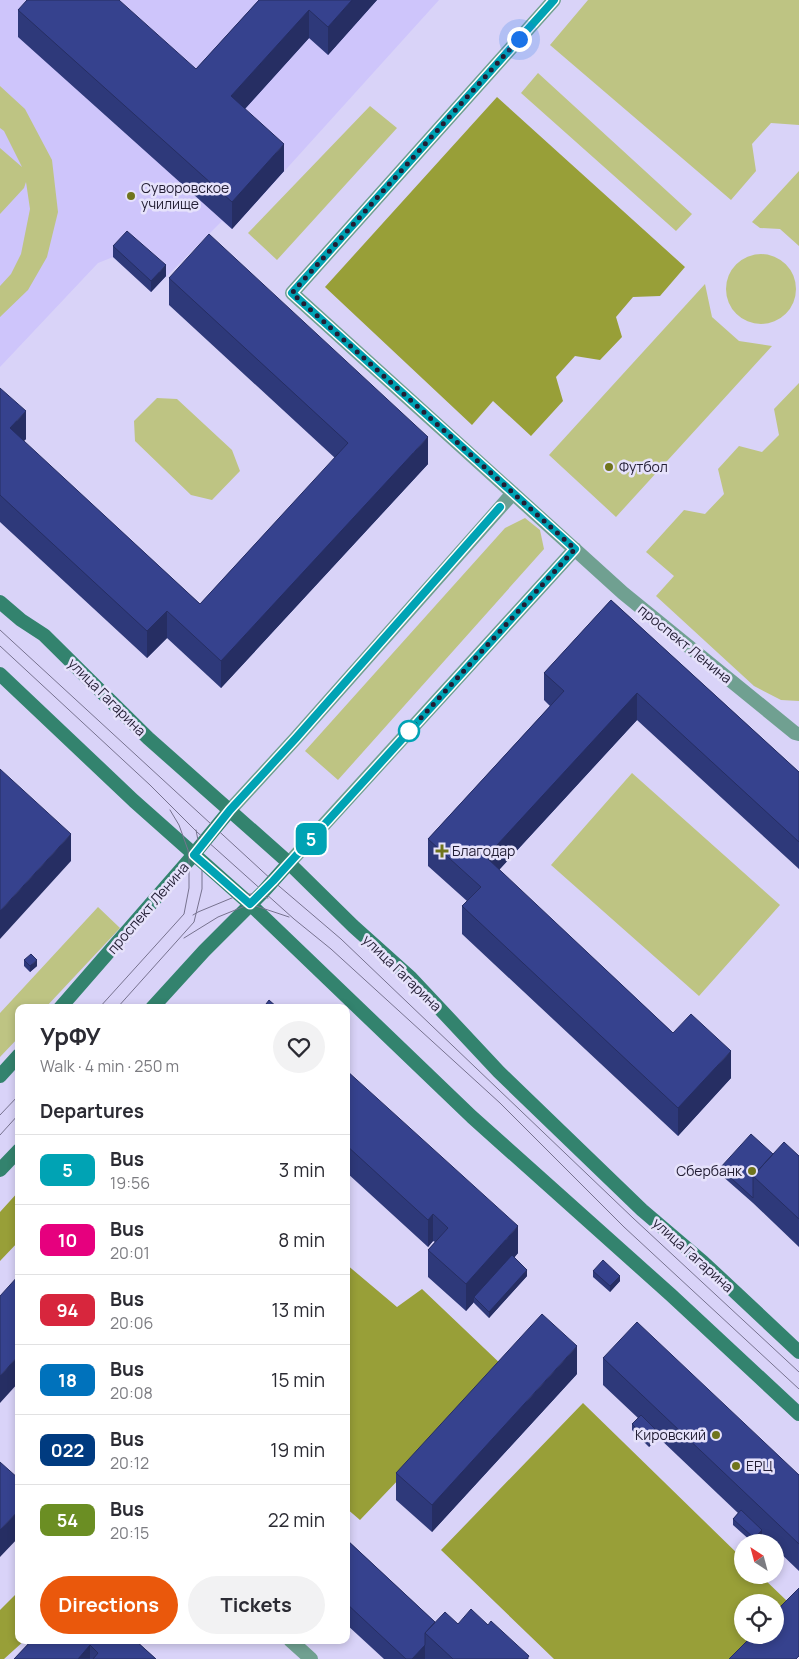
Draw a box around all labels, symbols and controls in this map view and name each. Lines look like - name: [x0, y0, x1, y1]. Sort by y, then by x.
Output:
- your location: [507, 27, 532, 52]
- place label: Суворовское училище: [141, 178, 229, 213]
- marker: Суворовское училище: [125, 190, 137, 202]
- place label: Футбол: [619, 457, 668, 476]
- marker: Футбол: [603, 461, 615, 473]
- street label: проспект Ленина: [634, 600, 736, 687]
- street label: улица Гагарина: [64, 654, 150, 740]
- unlabelled marker: [398, 720, 420, 742]
- line badge: 5: [295, 823, 327, 855]
- text: 5: [306, 827, 316, 851]
- place label: Благодар: [452, 841, 515, 860]
- marker: Благодар: [436, 845, 448, 857]
- street label: проспект Ленина: [103, 858, 193, 958]
- street label: улица Гагарина: [359, 930, 446, 1015]
- text: УрФУ: [40, 1019, 101, 1052]
- button: heart: [273, 1021, 325, 1073]
- text: Walk · 4 min · 250 m: [40, 1055, 179, 1077]
- text: Departures: [40, 1098, 144, 1124]
- text: Bus: [110, 1146, 144, 1172]
- text: 3 min: [279, 1157, 325, 1183]
- text: 5: [62, 1158, 73, 1182]
- place label: Сбербанк: [676, 1161, 743, 1180]
- marker: Сбербанк: [746, 1165, 758, 1177]
- text: 19:56: [110, 1172, 150, 1194]
- street label: улица Гагарина: [649, 1213, 738, 1296]
- text: Bus: [110, 1216, 144, 1242]
- text: 8 min: [278, 1227, 325, 1253]
- text: 10: [58, 1228, 77, 1252]
- text: 20:01: [110, 1242, 150, 1264]
- text: Bus: [110, 1286, 144, 1312]
- text: 13 min: [271, 1297, 325, 1323]
- text: 94: [56, 1298, 79, 1322]
- text: 20:06: [110, 1312, 153, 1334]
- text: Bus: [110, 1356, 144, 1382]
- text: 15 min: [271, 1367, 325, 1393]
- text: 18: [58, 1368, 77, 1392]
- text: 20:08: [110, 1382, 153, 1404]
- place label: Кировский: [635, 1425, 706, 1444]
- text: Bus: [110, 1426, 144, 1452]
- marker: Кировский: [710, 1429, 722, 1441]
- text: 19 min: [270, 1437, 325, 1463]
- text: 022: [51, 1438, 84, 1462]
- text: 20:12: [110, 1452, 149, 1474]
- place label: ЕРЦ: [746, 1456, 772, 1475]
- marker: ЕРЦ: [730, 1460, 742, 1472]
- text: Bus: [110, 1496, 144, 1522]
- text: 22 min: [268, 1507, 325, 1533]
- text: 54: [57, 1508, 78, 1532]
- text: 20:15: [110, 1522, 149, 1544]
- north arrow: [734, 1534, 784, 1584]
- map controls: [734, 1534, 784, 1644]
- button: Directions: [40, 1576, 178, 1634]
- button: Tickets: [188, 1576, 325, 1634]
- button: locate: [734, 1594, 784, 1644]

